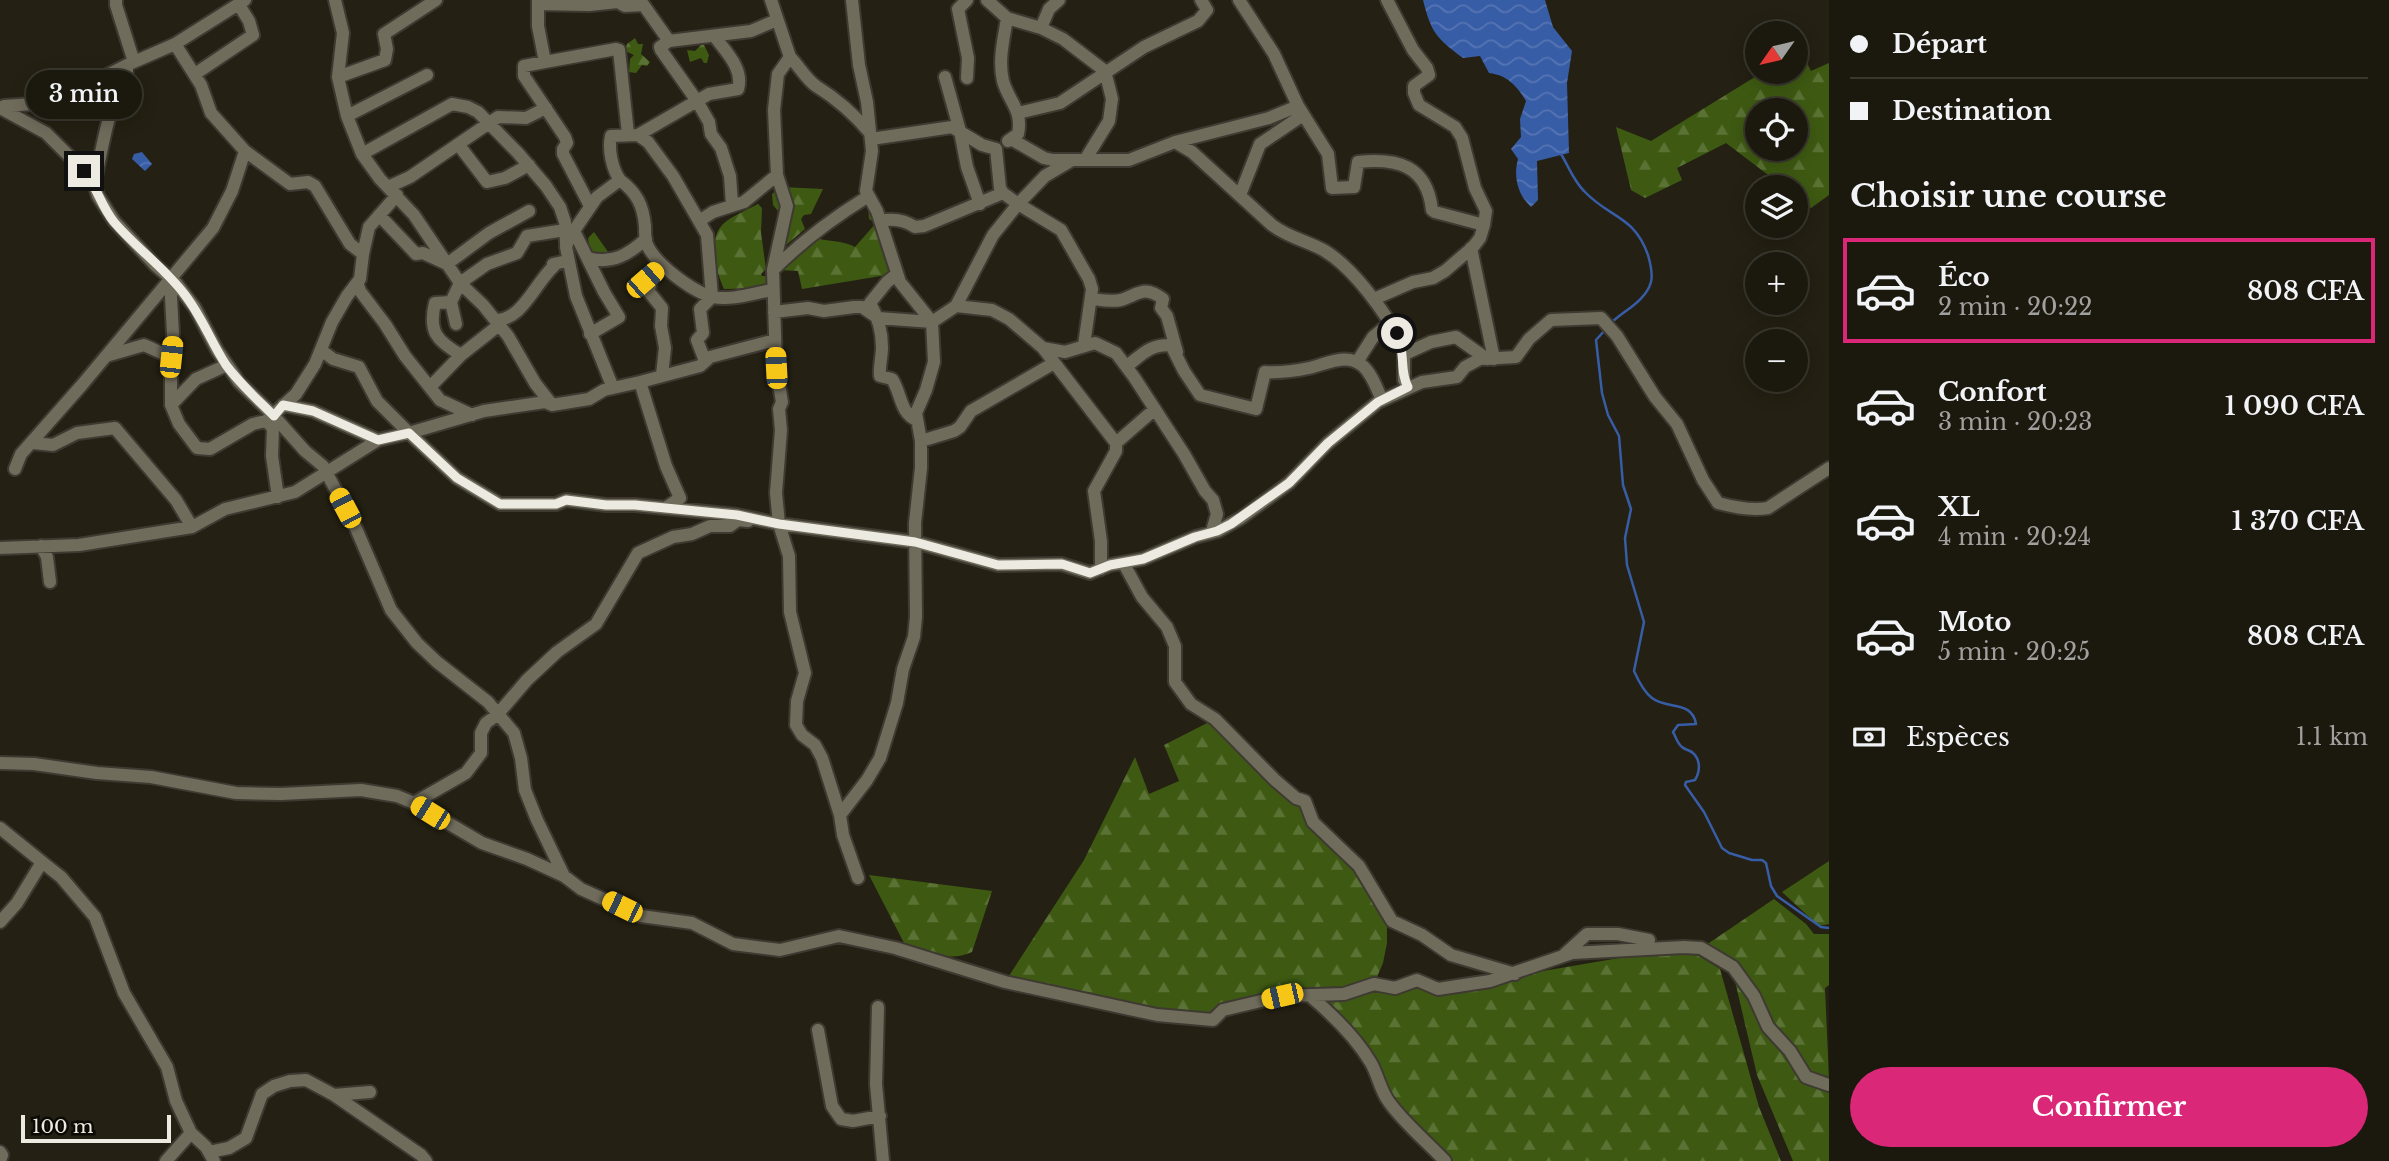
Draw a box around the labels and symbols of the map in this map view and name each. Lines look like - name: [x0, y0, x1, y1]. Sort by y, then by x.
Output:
- north arrow: [1745, 21, 1808, 84]
- callout: 3 min: [26, 69, 142, 118]
- route end: [68, 155, 100, 187]
- car: [623, 258, 668, 302]
- route start: [1381, 317, 1413, 349]
- car: [159, 335, 184, 379]
- car: [765, 346, 788, 390]
- car: [326, 485, 365, 531]
- car: [407, 793, 454, 833]
- car: [599, 888, 646, 926]
- car: [1260, 981, 1305, 1011]
- scale bar: [21, 1112, 172, 1144]

